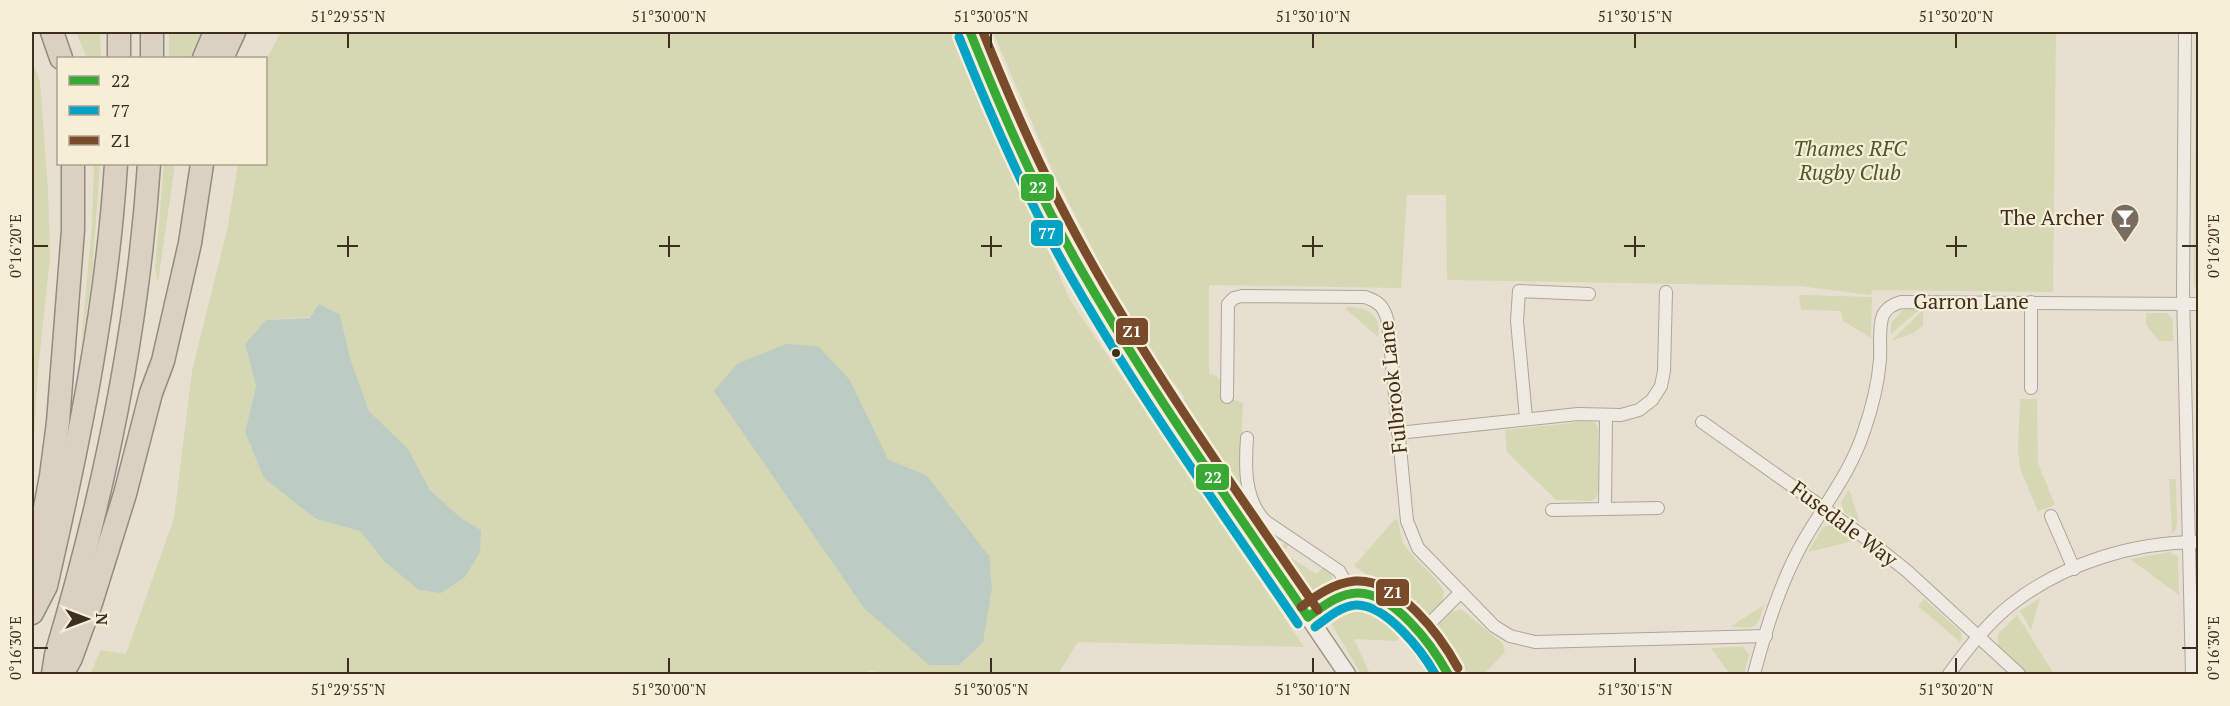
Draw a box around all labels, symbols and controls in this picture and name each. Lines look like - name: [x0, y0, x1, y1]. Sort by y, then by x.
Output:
- text: 51°29'55"N: [311, 6, 385, 26]
- text: 51°30'00"N: [632, 6, 706, 26]
- text: 51°30'05"N: [954, 6, 1028, 26]
- text: 51°30'10"N: [1276, 6, 1350, 26]
- text: 51°30'15"N: [1598, 6, 1672, 26]
- text: 51°30'20"N: [1919, 6, 1993, 26]
- legend: [57, 57, 267, 165]
- text: 22: [111, 68, 130, 92]
- text: 77: [111, 98, 130, 122]
- text: Z1: [111, 128, 132, 152]
- park label: Thames RFC Rugby Club: [1793, 134, 1908, 186]
- line badge: 22: [1020, 173, 1055, 202]
- text: 22: [1029, 176, 1047, 198]
- bar icon: The Archer: [2109, 202, 2141, 244]
- place label: The Archer: [2000, 203, 2104, 231]
- text: 0°16'20"E: [5, 214, 25, 278]
- text: 0°16'20"E: [2203, 214, 2223, 278]
- line badge: 77: [1030, 219, 1064, 247]
- text: 77: [1038, 222, 1056, 244]
- street label: Garron Lane: [1913, 287, 2029, 315]
- line badge: Z1: [1115, 317, 1149, 346]
- street label: Fulbrook Lane: [1371, 319, 1413, 455]
- text: Z1: [1122, 320, 1142, 342]
- unlabelled marker: [1110, 347, 1122, 359]
- line badge: 22: [1195, 463, 1230, 491]
- text: 22: [1204, 466, 1222, 488]
- street label: Fusedale Way: [1786, 474, 1904, 573]
- line badge: Z1: [1375, 578, 1410, 607]
- text: Z1: [1383, 581, 1403, 603]
- north arrow: [57, 589, 117, 649]
- text: N: [91, 613, 113, 625]
- text: 0°16'30"E: [5, 616, 25, 680]
- text: 0°16'30"E: [2203, 616, 2223, 680]
- text: 51°29'55"N: [311, 679, 385, 699]
- text: 51°30'00"N: [632, 679, 706, 699]
- text: 51°30'05"N: [954, 679, 1028, 699]
- text: 51°30'10"N: [1276, 679, 1350, 699]
- text: 51°30'15"N: [1598, 679, 1672, 699]
- text: 51°30'20"N: [1919, 679, 1993, 699]

